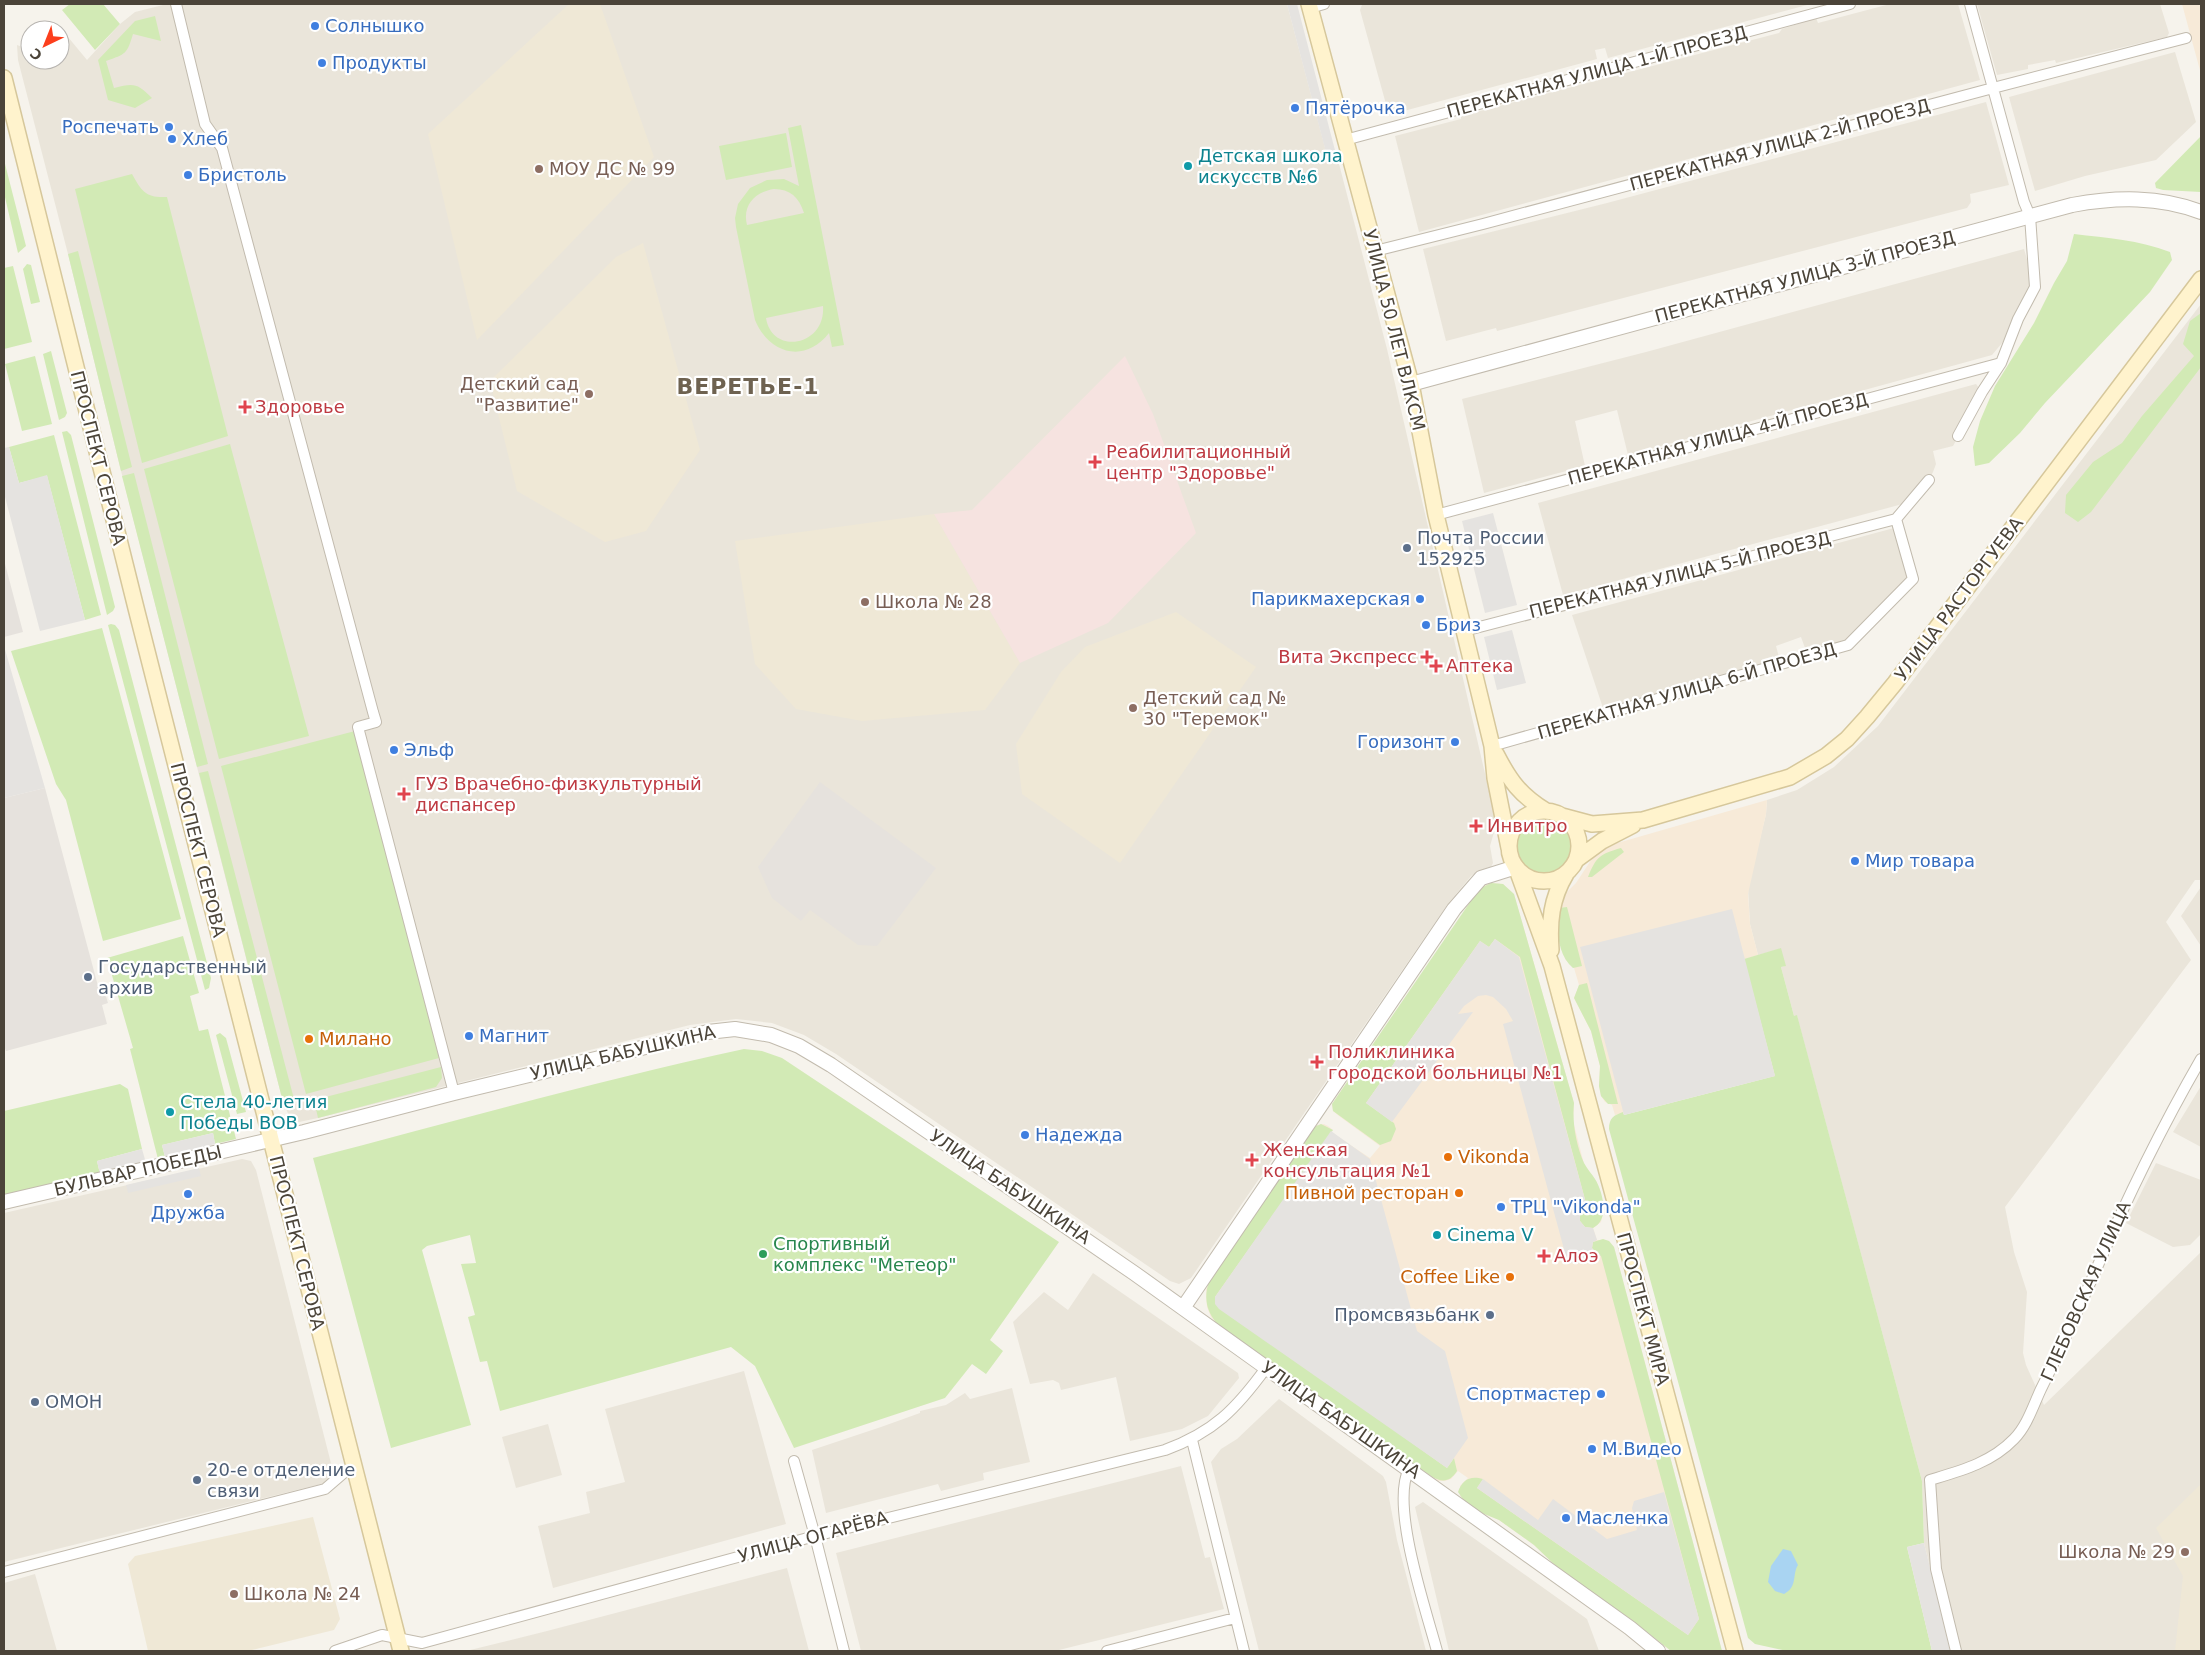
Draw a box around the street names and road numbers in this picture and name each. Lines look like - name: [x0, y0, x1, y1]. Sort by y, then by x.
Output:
- street label: ПЕРЕКАТНАЯ УЛИЦА 1-Й ПРОЕЗД: [1444, 21, 1749, 122]
- street label: ПЕРЕКАТНАЯ УЛИЦА 2-Й ПРОЕЗД: [1627, 94, 1932, 195]
- street label: ПЕРЕКАТНАЯ УЛИЦА 3-Й ПРОЕЗД: [1652, 226, 1957, 327]
- street label: УЛИЦА 50 ЛЕТ ВЛКСМ: [1359, 227, 1430, 433]
- street label: ПРОСПЕКТ СЕРОВА: [67, 368, 131, 548]
- street label: ПЕРЕКАТНАЯ УЛИЦА 4-Й ПРОЕЗД: [1565, 388, 1870, 489]
- street label: УЛИЦА РАСТОРГУЕВА: [1890, 512, 2027, 685]
- street label: ПЕРЕКАТНАЯ УЛИЦА 5-Й ПРОЕЗД: [1527, 527, 1833, 622]
- street label: ПЕРЕКАТНАЯ УЛИЦА 6-Й ПРОЕЗД: [1535, 638, 1839, 743]
- street label: ПРОСПЕКТ СЕРОВА: [167, 760, 231, 940]
- street label: УЛИЦА БАБУШКИНА: [528, 1021, 718, 1084]
- street label: УЛИЦА БАБУШКИНА: [926, 1125, 1095, 1249]
- street label: БУЛЬВАР ПОБЕДЫ: [52, 1141, 224, 1200]
- street label: ПРОСПЕКТ СЕРОВА: [266, 1153, 330, 1333]
- street label: ГЛЕБОВСКАЯ УЛИЦА: [2036, 1197, 2135, 1384]
- street label: ПРОСПЕКТ МИРА: [1613, 1230, 1674, 1388]
- street label: УЛИЦА БАБУШКИНА: [1258, 1357, 1425, 1483]
- street label: УЛИЦА ОГАРЁВА: [736, 1506, 891, 1567]

